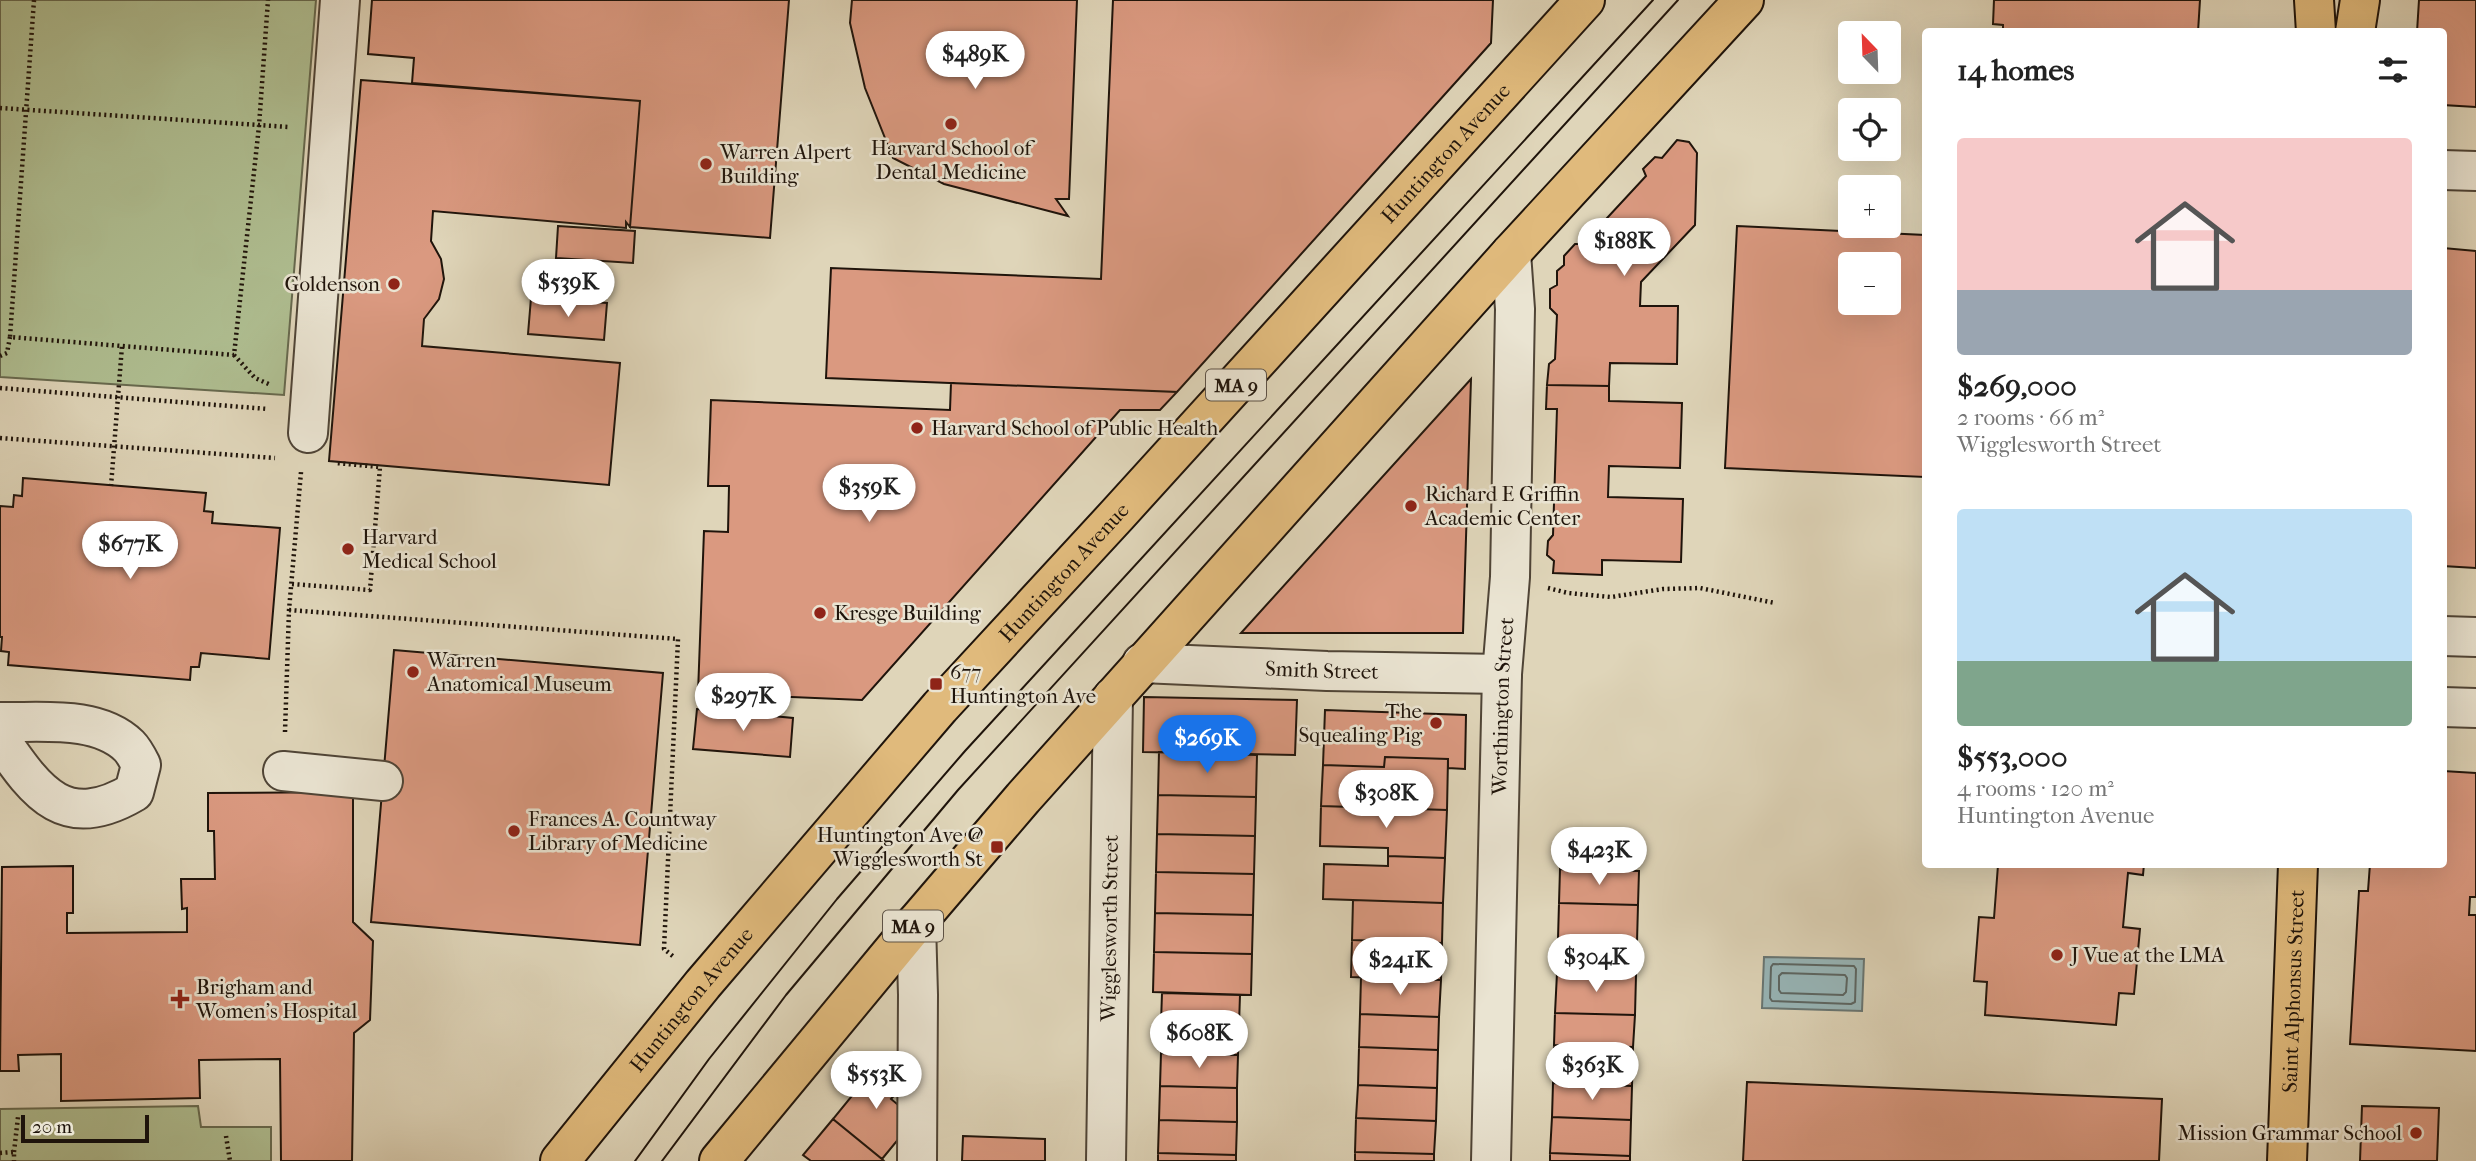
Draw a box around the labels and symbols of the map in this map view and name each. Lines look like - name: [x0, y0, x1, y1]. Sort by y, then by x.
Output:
- north arrow: [1838, 21, 1900, 84]
- pin: $489K: [926, 32, 1024, 91]
- street label: Huntington Avenue: [1376, 78, 1515, 228]
- marker: Harvard School of Dental Medicine: [943, 116, 959, 132]
- place label: Harvard School of Dental Medicine: [871, 136, 1035, 184]
- place label: Warren Alpert Building: [719, 140, 852, 188]
- marker: Warren Alpert Building: [698, 156, 714, 172]
- pin: $188K: [1575, 218, 1673, 278]
- pin: $539K: [519, 260, 617, 319]
- place label: Goldenson: [285, 272, 380, 296]
- marker: Goldenson: [386, 276, 402, 292]
- road number: MA 9: [1206, 370, 1266, 400]
- place label: Harvard School of Public Health: [931, 416, 1219, 440]
- marker: Harvard School of Public Health: [909, 420, 925, 436]
- pin: $359K: [820, 464, 918, 524]
- place label: Richard E Griffin Academic Center: [1424, 482, 1580, 530]
- street label: Huntington Avenue: [994, 498, 1134, 647]
- marker: Richard E Griffin Academic Center: [1403, 498, 1419, 514]
- pin: $677K: [81, 522, 179, 581]
- place label: Harvard Medical School: [362, 525, 497, 573]
- marker: Harvard Medical School: [340, 541, 356, 557]
- place label: Kresge Building: [834, 601, 982, 625]
- marker: Kresge Building: [812, 605, 828, 621]
- street label: Worthington Street: [1487, 616, 1519, 796]
- place label: Warren Anatomical Museum: [426, 648, 612, 696]
- street label: Smith Street: [1265, 656, 1379, 684]
- place label: 677 Huntington Ave: [950, 660, 1096, 708]
- marker: Warren Anatomical Museum: [405, 664, 421, 680]
- pin: $297K: [694, 674, 792, 733]
- marker: 677 Huntington Ave: [928, 676, 944, 692]
- place label: The Squealing Pig: [1298, 699, 1423, 747]
- marker: The Squealing Pig: [1428, 715, 1444, 731]
- pin: $269K: [1158, 716, 1256, 775]
- pin: $308K: [1337, 770, 1435, 830]
- place label: Frances A. Countway Library of Medicine: [528, 807, 717, 855]
- marker: Frances A. Countway Library of Medicine: [506, 823, 522, 839]
- place label: Huntington Ave @ Wigglesworth St: [817, 823, 983, 871]
- pin: $423K: [1550, 828, 1648, 887]
- street label: Wigglesworth Street: [1096, 834, 1123, 1023]
- marker: Huntington Ave @ Wigglesworth St: [989, 839, 1005, 855]
- street label: Saint Alphonsus Street: [2278, 889, 2309, 1093]
- road number: MA 9: [883, 910, 943, 942]
- street label: Huntington Avenue: [625, 923, 758, 1077]
- pin: $304K: [1547, 934, 1645, 994]
- pin: $241K: [1351, 937, 1449, 997]
- place label: J Vue at the LMA: [2069, 943, 2225, 967]
- marker: J Vue at the LMA: [2049, 947, 2065, 963]
- place label: Brigham and Women's Hospital: [195, 975, 358, 1023]
- marker: Brigham and Women's Hospital: [170, 989, 190, 1009]
- pin: $608K: [1150, 1010, 1248, 1070]
- pin: $363K: [1543, 1042, 1641, 1102]
- pin: $553K: [827, 1052, 925, 1111]
- scale bar: [21, 1112, 149, 1144]
- place label: Mission Grammar School: [2178, 1121, 2402, 1145]
- marker: Mission Grammar School: [2408, 1125, 2424, 1141]

